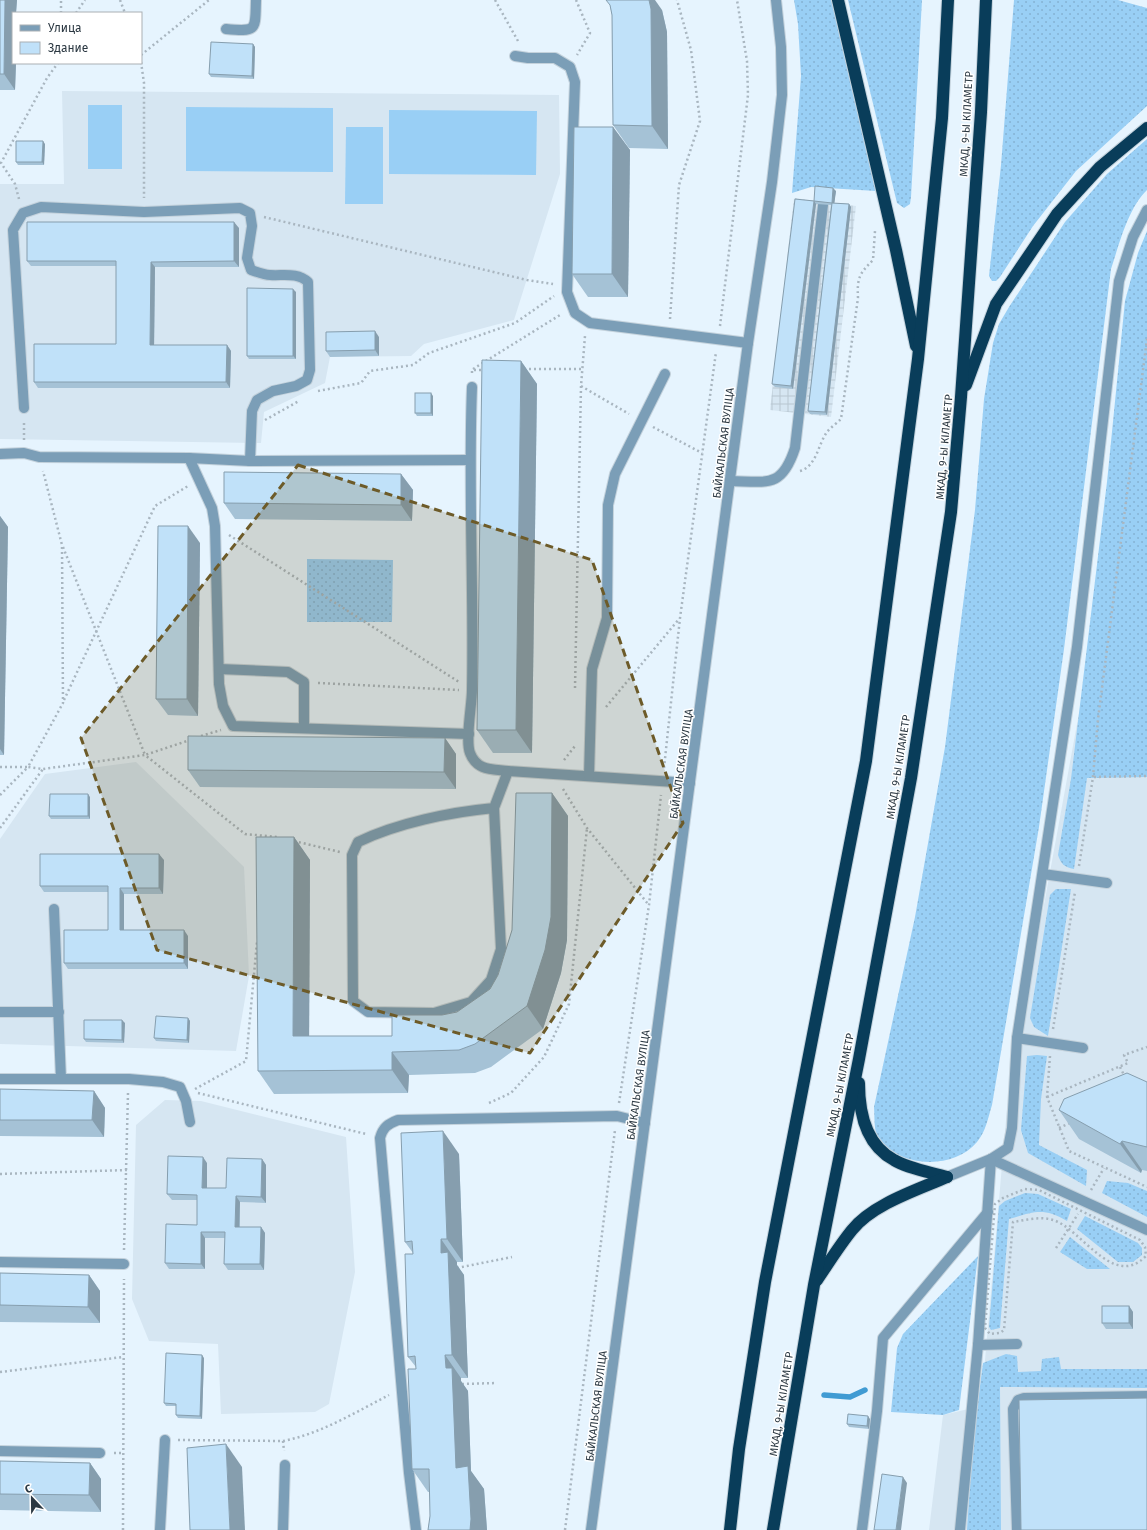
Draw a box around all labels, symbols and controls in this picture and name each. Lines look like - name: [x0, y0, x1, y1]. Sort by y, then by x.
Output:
- legend: [12, 12, 142, 64]
- text: Улица: [48, 21, 82, 35]
- text: Здание: [48, 41, 88, 55]
- street label: МКАД, 9-Ы КІЛАМЕТР: [957, 70, 976, 177]
- street label: БАЙКАЛЬСКАЯ ВУЛІЦА: [710, 386, 737, 499]
- street label: МКАД, 9-Ы КІЛАМЕТР: [933, 393, 956, 500]
- street label: БАЙКАЛЬСКАЯ ВУЛІЦА: [667, 707, 696, 820]
- street label: МКАД, 9-Ы КІЛАМЕТР: [884, 713, 913, 820]
- street label: БАЙКАЛЬСКАЯ ВУЛІЦА: [624, 1028, 653, 1141]
- street label: МКАД, 9-Ы КІЛАМЕТР: [824, 1031, 857, 1138]
- street label: БАЙКАЛЬСКАЯ ВУЛІЦА: [583, 1349, 610, 1462]
- street label: МКАД, 9-Ы КІЛАМЕТР: [767, 1350, 796, 1457]
- north arrow: [12, 1478, 52, 1518]
- text: С: [23, 1482, 34, 1496]

